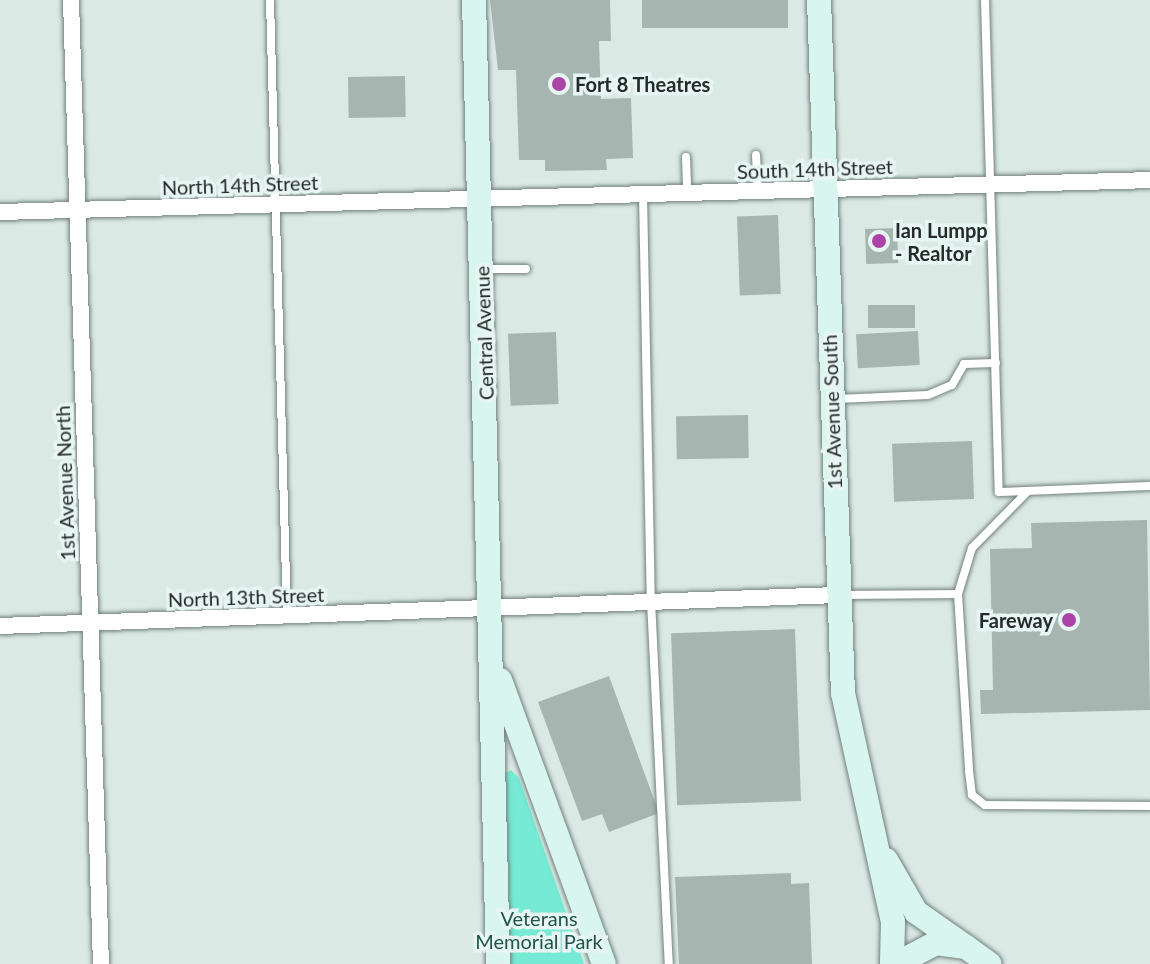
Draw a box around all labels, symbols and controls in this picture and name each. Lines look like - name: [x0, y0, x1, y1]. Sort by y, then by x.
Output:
- place label: Fort 8 Theatres: [575, 72, 711, 96]
- marker: Fort 8 Theatres: [550, 75, 568, 93]
- street label: South 14th Street: [737, 154, 893, 184]
- street label: North 14th Street: [161, 170, 319, 200]
- place label: Ian Lumpp - Realtor: [895, 218, 988, 265]
- marker: Ian Lumpp - Realtor: [870, 232, 888, 250]
- street label: Central Avenue: [470, 265, 498, 401]
- street label: 1st Avenue South: [817, 334, 847, 490]
- street label: 1st Avenue North: [50, 405, 80, 561]
- street label: North 13th Street: [167, 582, 325, 612]
- place label: Fareway: [979, 608, 1053, 632]
- marker: Fareway: [1060, 611, 1078, 629]
- park label: Veterans Memorial Park: [475, 906, 603, 953]

